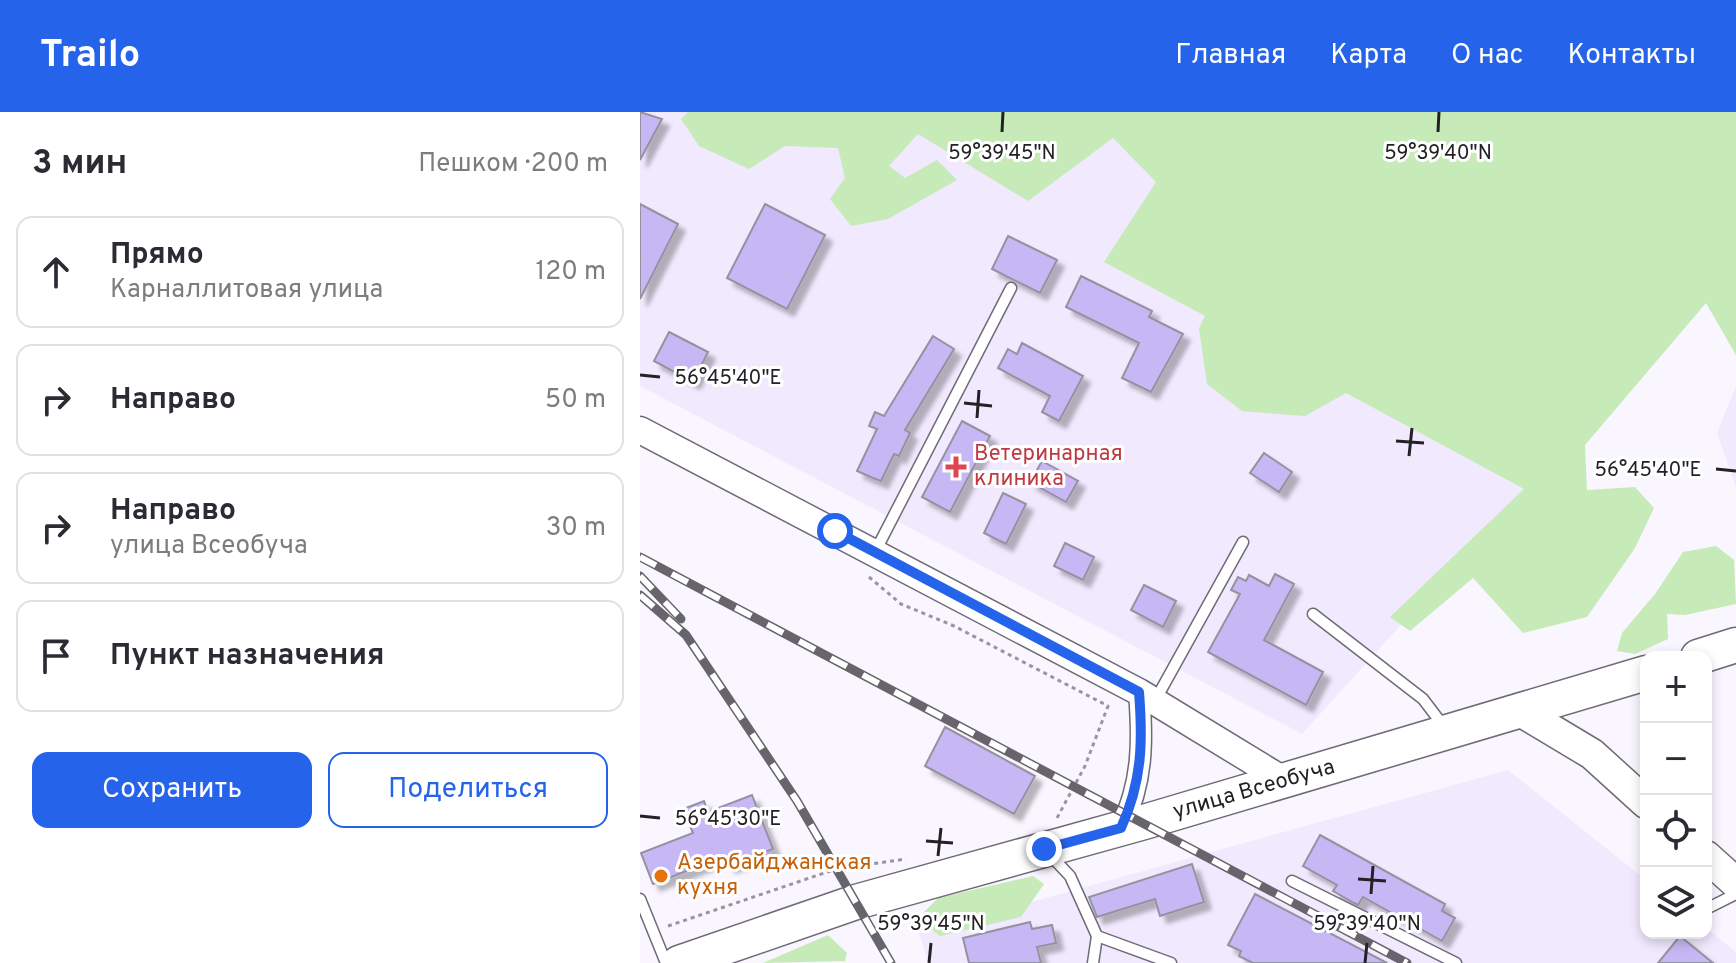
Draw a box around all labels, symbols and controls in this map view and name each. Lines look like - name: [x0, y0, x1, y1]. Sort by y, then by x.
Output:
- text: Trailo: [40, 32, 140, 81]
- text: Главная: [1175, 38, 1286, 74]
- text: Карта: [1330, 38, 1407, 74]
- text: О нас: [1451, 38, 1524, 74]
- text: Контакты: [1568, 38, 1696, 74]
- text: 59°39'45"N: [948, 141, 1056, 167]
- text: 59°39'40"N: [1384, 141, 1492, 167]
- text: 3 мин: [32, 143, 127, 186]
- text: Пешком · 200 m: [418, 148, 608, 181]
- text: Прямо: [110, 237, 204, 274]
- icon: ahead: [34, 250, 78, 294]
- text: 120 m: [536, 256, 606, 289]
- text: Карналлитовая улица: [110, 274, 383, 307]
- text: 56°45'40"E: [675, 366, 781, 392]
- icon: right: [34, 378, 78, 422]
- text: Направо: [110, 382, 236, 419]
- text: 50 m: [545, 384, 606, 417]
- place label: Ветеринарная клиника: [974, 441, 1123, 493]
- marker: Ветеринарная клиника: [945, 456, 967, 478]
- text: 56°45'40"E: [1595, 458, 1701, 484]
- text: Направо: [110, 493, 236, 530]
- icon: right: [34, 506, 78, 550]
- text: 30 m: [546, 512, 606, 545]
- route start: [817, 513, 853, 549]
- text: улица Всеобуча: [110, 530, 308, 563]
- icon: arrive: [34, 634, 78, 678]
- text: Пункт назначения: [110, 638, 384, 675]
- map controls: [1640, 651, 1712, 939]
- button: +: [1640, 651, 1712, 723]
- button: −: [1640, 723, 1712, 795]
- button: Сохранить: [32, 752, 312, 828]
- button: Поделиться: [328, 752, 608, 828]
- street label: улица Всеобуча: [1170, 754, 1338, 826]
- button: locate: [1640, 795, 1712, 867]
- text: 56°45'30"E: [675, 807, 781, 833]
- route end: [1026, 831, 1062, 867]
- place label: Азербайджанская кухня: [677, 850, 872, 902]
- marker: Азербайджанская кухня: [652, 867, 670, 885]
- button: layers: [1640, 867, 1712, 939]
- text: 59°39'45"N: [877, 912, 985, 938]
- text: 59°39'40"N: [1313, 912, 1421, 938]

